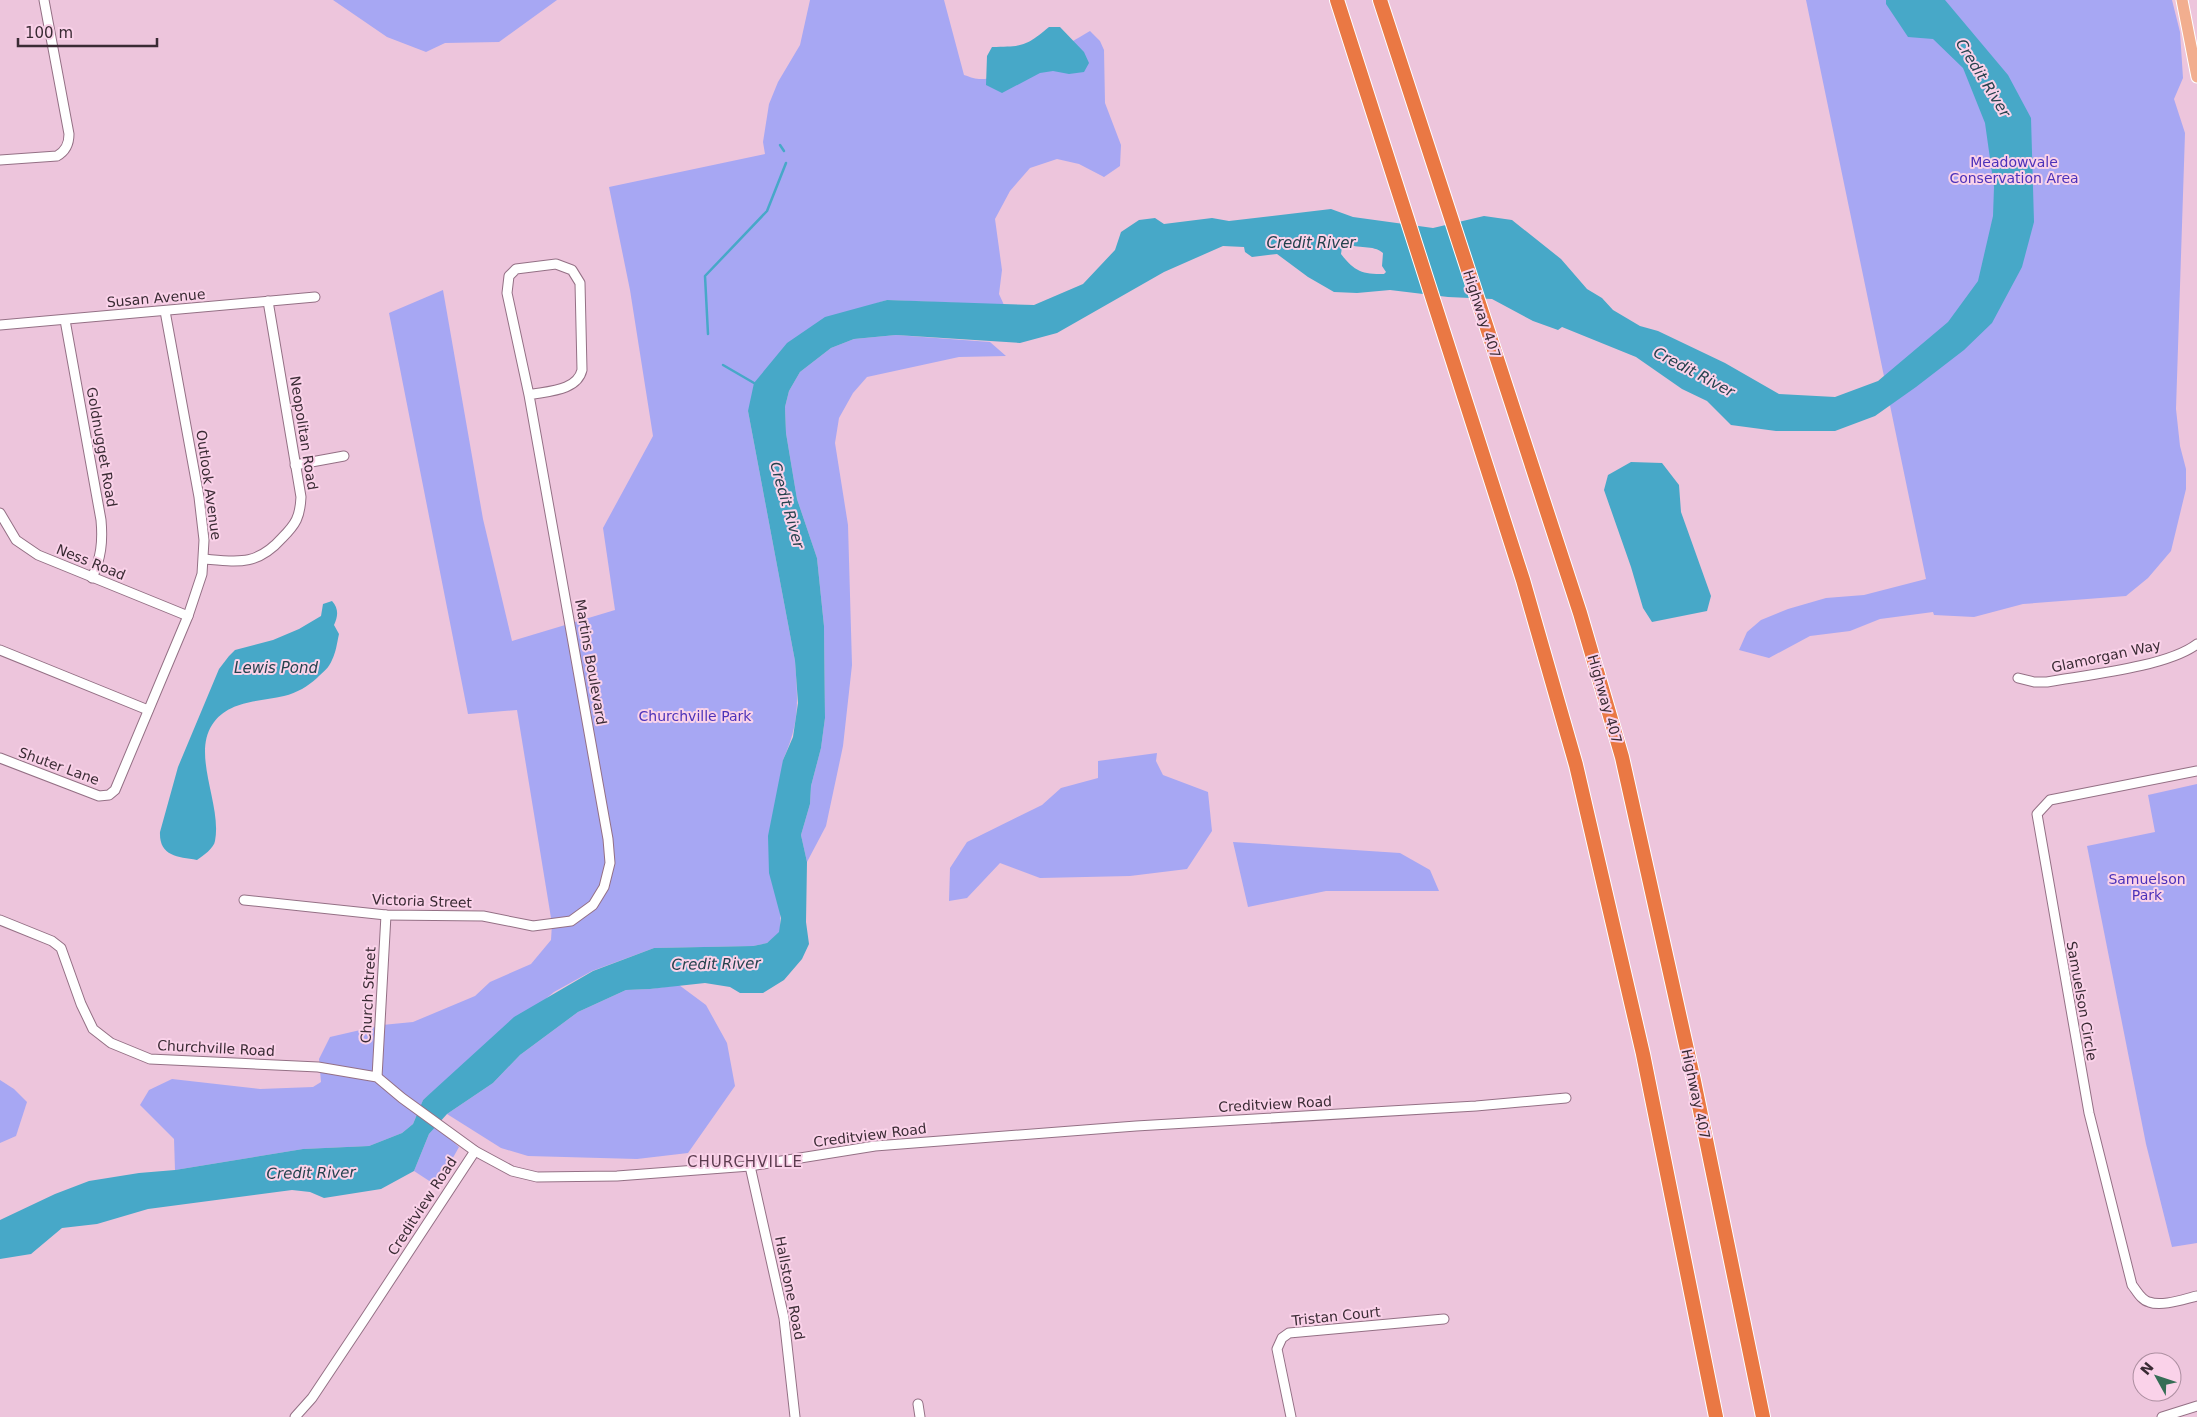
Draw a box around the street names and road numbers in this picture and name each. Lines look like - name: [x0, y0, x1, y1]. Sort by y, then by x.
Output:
- street label: Highway 407: [1460, 268, 1504, 360]
- street label: Susan Avenue: [106, 286, 206, 310]
- street label: Neopolitan Road: [287, 375, 321, 491]
- street label: Goldnugget Road: [84, 386, 120, 508]
- street label: Outlook Avenue: [193, 429, 225, 541]
- street label: Ness Road: [54, 541, 128, 583]
- street label: Martins Boulevard: [572, 598, 610, 726]
- street label: Glamorgan Way: [2050, 637, 2162, 675]
- street label: Highway 407: [1585, 653, 1625, 745]
- street label: Shuter Lane: [16, 744, 102, 788]
- street label: Victoria Street: [372, 891, 473, 911]
- street label: Samuelson Circle: [2064, 940, 2100, 1062]
- street label: Church Street: [357, 946, 379, 1044]
- street label: Churchville Road: [157, 1037, 275, 1059]
- street label: Highway 407: [1679, 1048, 1713, 1140]
- street label: Creditview Road: [1218, 1093, 1332, 1115]
- street label: Creditview Road: [812, 1120, 928, 1150]
- street label: Creditview Road: [384, 1154, 460, 1258]
- street label: Hallstone Road: [772, 1235, 808, 1341]
- street label: Tristan Court: [1290, 1303, 1382, 1329]

